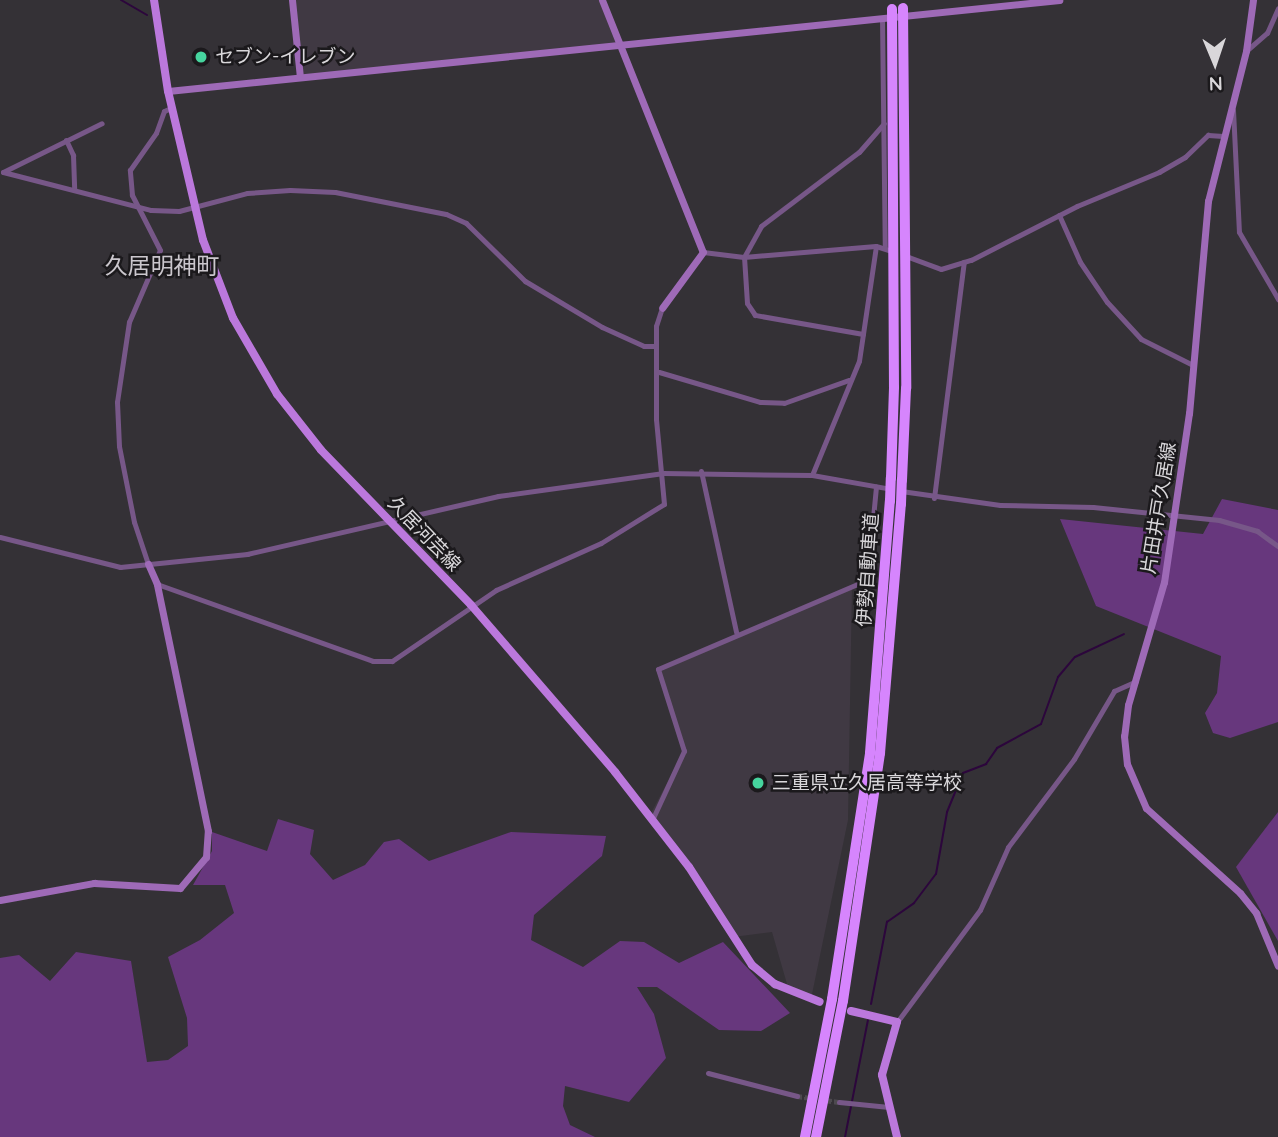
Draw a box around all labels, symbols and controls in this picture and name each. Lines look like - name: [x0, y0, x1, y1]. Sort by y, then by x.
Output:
- north arrow: [1180, 28, 1250, 98]
- place label: セブン-イレブン: [215, 46, 355, 68]
- marker: セブン-イレブン: [193, 49, 209, 65]
- text: N: [1208, 72, 1223, 96]
- district label: 久居明神町: [105, 252, 219, 280]
- street label: 片田井戸久居線: [1137, 441, 1181, 575]
- street label: 久居河芸線: [383, 492, 465, 576]
- street label: 伊勢自動車道: [853, 512, 883, 628]
- place label: 三重県立久居高等学校: [772, 772, 962, 794]
- marker: 三重県立久居高等学校: [750, 775, 766, 791]

